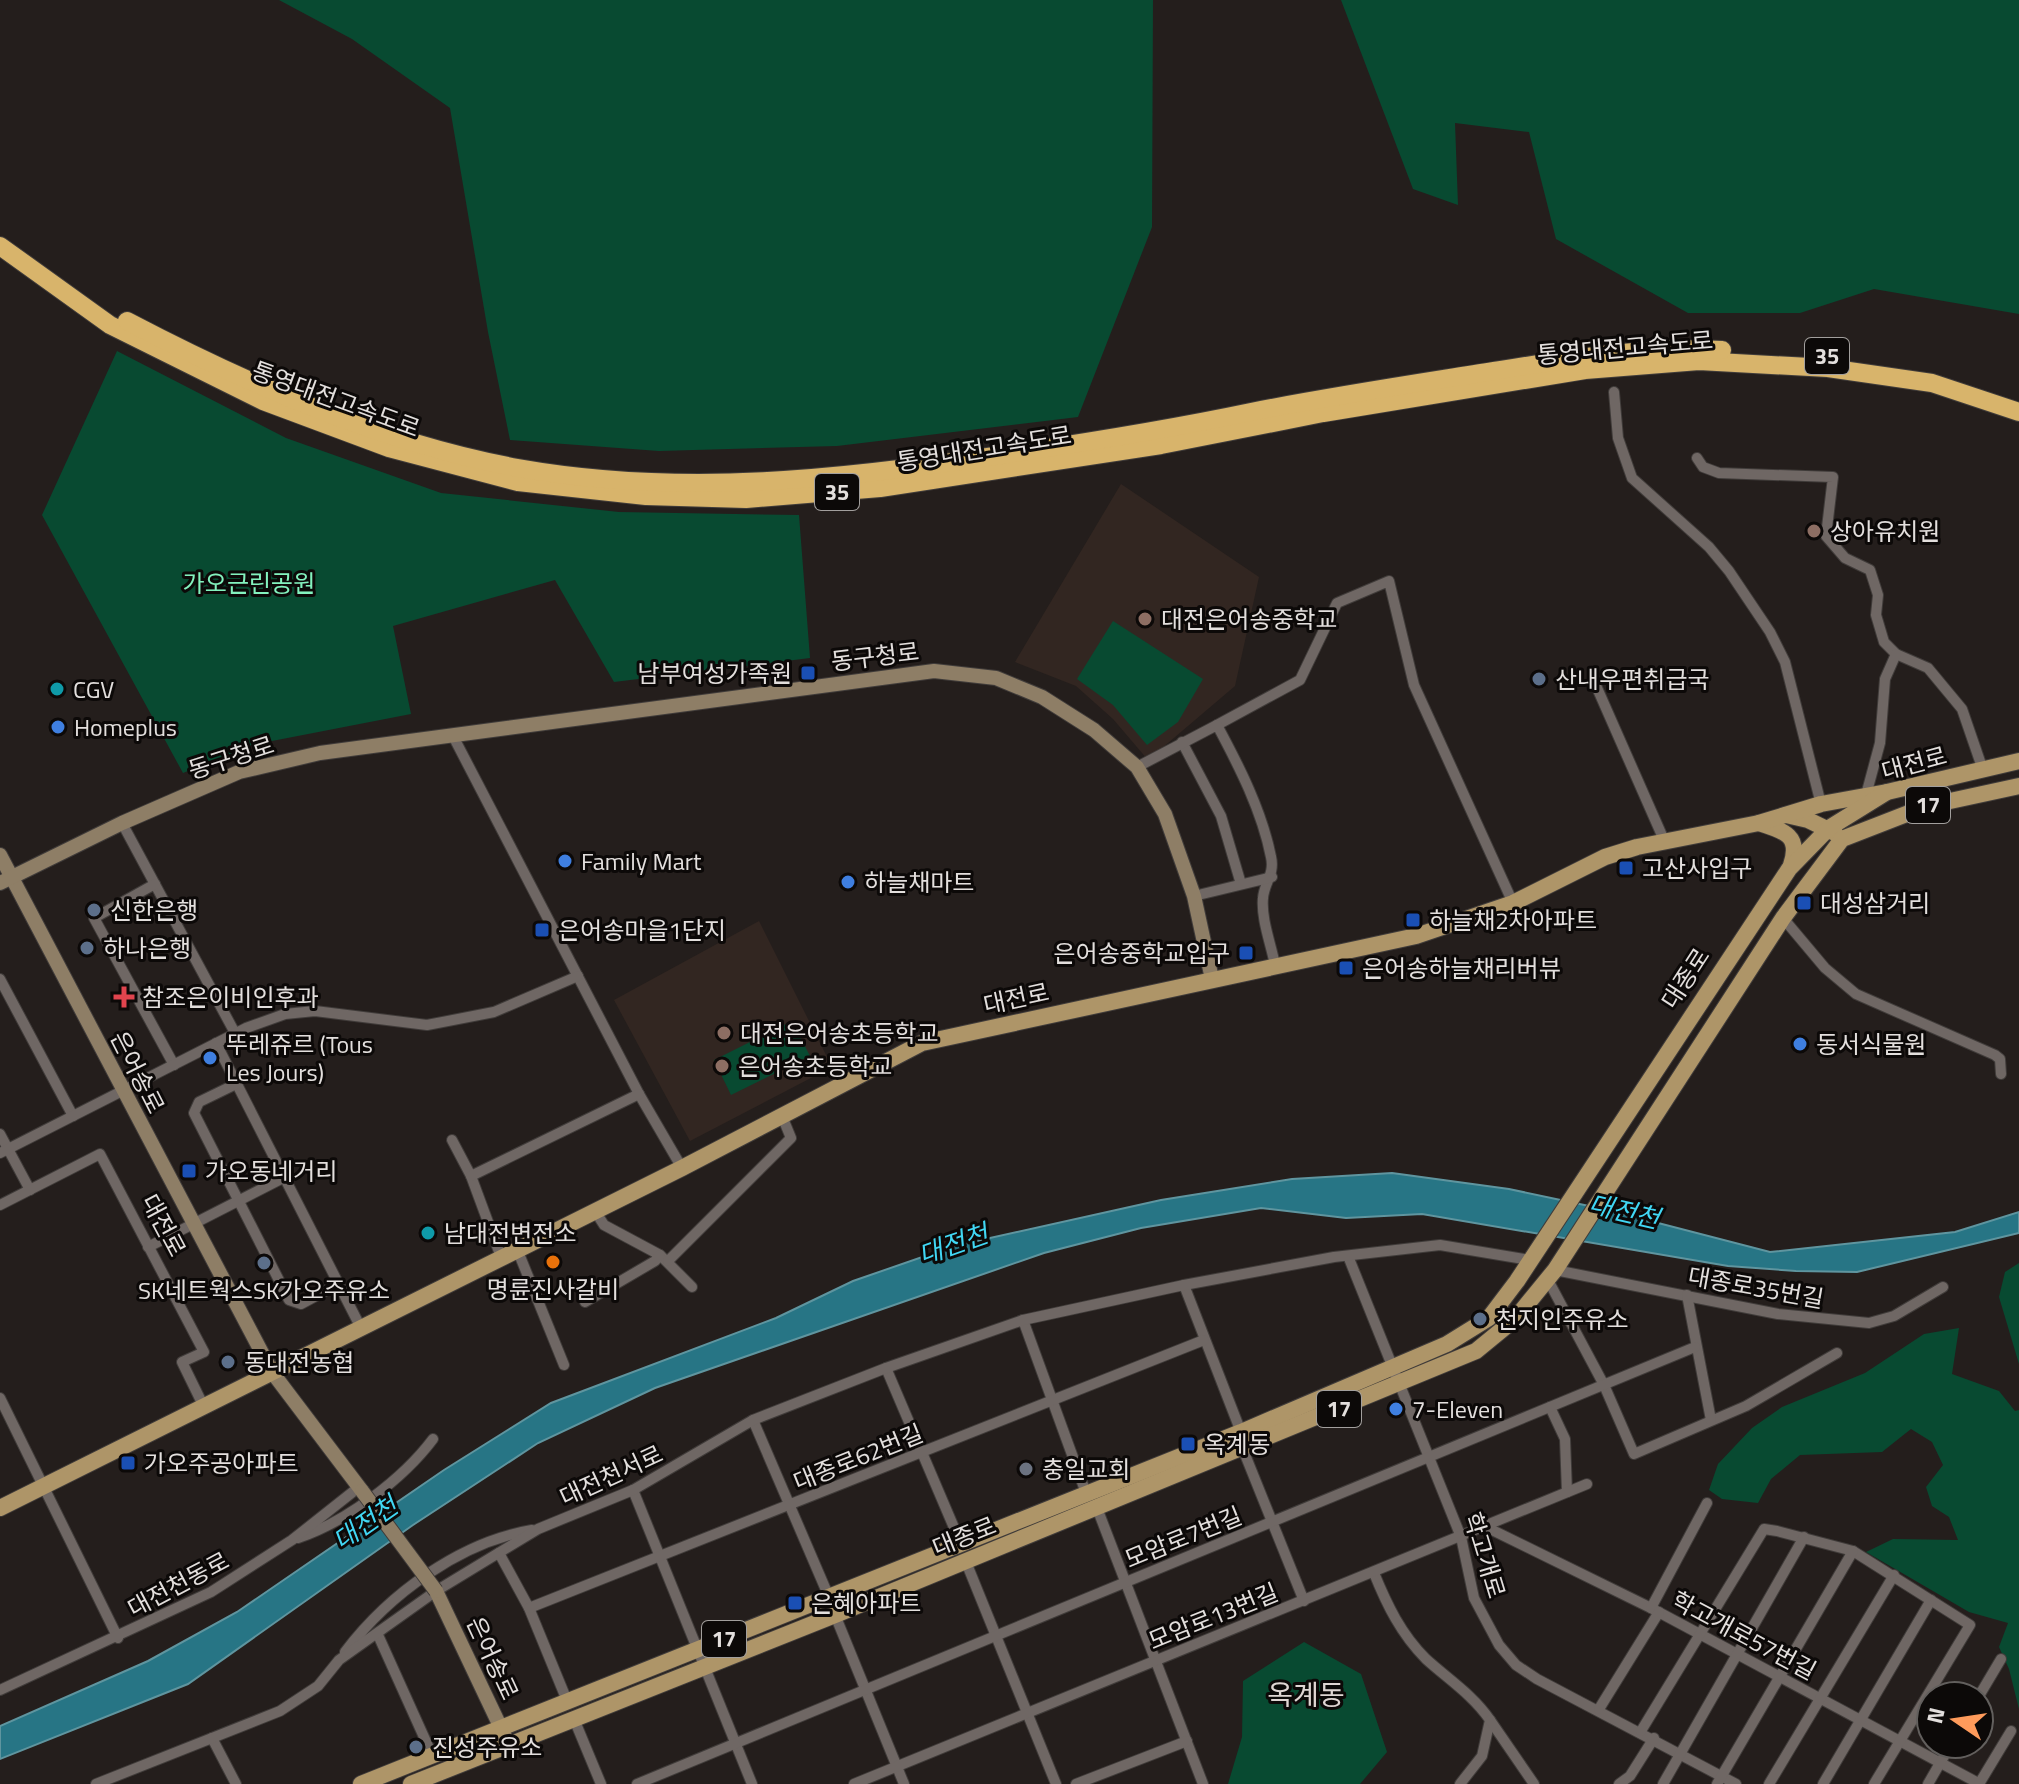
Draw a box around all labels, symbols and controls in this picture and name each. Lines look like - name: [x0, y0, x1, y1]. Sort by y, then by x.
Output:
- street label: 통영대전고속도로: [1535, 321, 1715, 373]
- road number: 35: [1805, 338, 1849, 374]
- street label: 통영대전고속도로: [247, 352, 425, 446]
- street label: 통영대전고속도로: [894, 416, 1074, 480]
- road number: 35: [815, 474, 859, 510]
- place label: 상아유치원: [1830, 513, 1940, 549]
- marker: 상아유치원: [1805, 522, 1823, 540]
- park label: 가오근린공원: [183, 565, 315, 601]
- place label: 대전은어송중학교: [1161, 601, 1338, 637]
- marker: 대전은어송중학교: [1136, 610, 1154, 628]
- street label: 동구청로: [829, 633, 921, 679]
- place label: 남부여성가족원: [637, 655, 792, 691]
- place label: 산내우편취급국: [1555, 661, 1710, 697]
- marker: 남부여성가족원: [799, 664, 817, 682]
- marker: 산내우편취급국: [1530, 670, 1548, 688]
- place label: CGV: [73, 671, 114, 707]
- marker: CGV: [48, 680, 66, 698]
- place label: Homeplus: [74, 709, 177, 745]
- marker: Homeplus: [49, 718, 67, 736]
- street label: 동구청로: [183, 726, 279, 788]
- street label: 대전로: [1877, 737, 1951, 789]
- road number: 17: [1906, 787, 1950, 823]
- place label: Family Mart: [581, 843, 702, 879]
- place label: 고산사입구: [1642, 850, 1752, 886]
- marker: Family Mart: [556, 852, 574, 870]
- marker: 고산사입구: [1617, 859, 1635, 877]
- place label: 하늘채마트: [864, 864, 974, 900]
- marker: 하늘채마트: [839, 873, 857, 891]
- place label: 대성삼거리: [1820, 885, 1930, 921]
- place label: 신한은행: [110, 892, 198, 928]
- marker: 대성삼거리: [1795, 894, 1813, 912]
- marker: 신한은행: [85, 901, 103, 919]
- place label: 하늘채2차아파트: [1429, 902, 1597, 938]
- marker: 하늘채2차아파트: [1404, 911, 1422, 929]
- place label: 은어송마을1단지: [558, 912, 726, 948]
- marker: 은어송마을1단지: [533, 921, 551, 939]
- place label: 하나은행: [103, 930, 191, 966]
- place label: 은어송중학교입구: [1053, 935, 1230, 971]
- marker: 하나은행: [78, 939, 96, 957]
- street label: 대종로: [1652, 940, 1718, 1016]
- marker: 은어송중학교입구: [1237, 944, 1255, 962]
- place label: 은어송하늘채리버뷰: [1362, 950, 1561, 986]
- marker: 은어송하늘채리버뷰: [1337, 959, 1355, 977]
- street label: 대전로: [980, 974, 1052, 1022]
- place label: 참조은이비인후과: [142, 979, 319, 1015]
- marker: 참조은이비인후과: [113, 986, 135, 1008]
- place label: 대전은어송초등학교: [740, 1015, 939, 1051]
- street label: 은어송로: [102, 1024, 174, 1120]
- marker: 대전은어송초등학교: [715, 1024, 733, 1042]
- place label: 뚜레쥬르 (Tous Les Jours): [226, 1026, 373, 1090]
- place label: 동서식물원: [1816, 1026, 1926, 1062]
- marker: 동서식물원: [1791, 1035, 1809, 1053]
- place label: 은어송초등학교: [738, 1048, 893, 1084]
- marker: 뚜레쥬르 (Tous Les Jours): [201, 1049, 219, 1067]
- marker: 은어송초등학교: [713, 1057, 731, 1075]
- place label: 가오동네거리: [205, 1153, 337, 1189]
- marker: 가오동네거리: [180, 1162, 198, 1180]
- water label: 대전천: [1585, 1184, 1666, 1239]
- street label: 대전로: [133, 1187, 195, 1263]
- water label: 대전천: [913, 1213, 996, 1274]
- place label: 남대전변전소: [444, 1215, 576, 1251]
- marker: 남대전변전소: [419, 1224, 437, 1242]
- marker: 명륜진사갈비: [544, 1253, 562, 1271]
- marker: SK네트웍스SK가오주유소: [255, 1254, 273, 1272]
- street label: 대종로35번길: [1685, 1257, 1827, 1317]
- place label: 명륜진사갈비: [487, 1271, 619, 1307]
- place label: SK네트웍스SK가오주유소: [138, 1272, 390, 1308]
- place label: 천지인주유소: [1496, 1301, 1628, 1337]
- marker: 천지인주유소: [1471, 1310, 1489, 1328]
- place label: 동대전농협: [244, 1344, 354, 1380]
- marker: 동대전농협: [219, 1353, 237, 1371]
- road number: 17: [1317, 1391, 1361, 1427]
- place label: 7-Eleven: [1412, 1391, 1503, 1427]
- marker: 7-Eleven: [1387, 1400, 1405, 1418]
- street label: 대종로62번길: [788, 1415, 928, 1499]
- place label: 옥계동: [1204, 1426, 1270, 1462]
- street label: 대전천서로: [553, 1435, 669, 1515]
- marker: 옥계동: [1179, 1435, 1197, 1453]
- place label: 가오주공아파트: [144, 1445, 299, 1481]
- place label: 충일교회: [1042, 1451, 1130, 1487]
- marker: 가오주공아파트: [119, 1454, 137, 1472]
- marker: 충일교회: [1017, 1460, 1035, 1478]
- water label: 대전천: [324, 1485, 408, 1560]
- street label: 모암로7번길: [1119, 1497, 1247, 1577]
- street label: 대종로: [927, 1507, 1001, 1565]
- street label: 학고개로: [1455, 1508, 1515, 1602]
- street label: 대전천동로: [121, 1542, 235, 1626]
- street label: 모암로13번길: [1143, 1574, 1283, 1658]
- street label: 학고개로57번길: [1665, 1582, 1823, 1688]
- place label: 은혜아파트: [811, 1585, 921, 1621]
- marker: 은혜아파트: [786, 1594, 804, 1612]
- street label: 은어송로: [458, 1610, 528, 1706]
- road number: 17: [702, 1621, 746, 1657]
- district label: 옥계동: [1267, 1673, 1345, 1716]
- north arrow: [1915, 1680, 1995, 1760]
- text: N: [1917, 1704, 1954, 1727]
- place label: 진성주유소: [432, 1729, 542, 1765]
- marker: 진성주유소: [407, 1738, 425, 1756]

